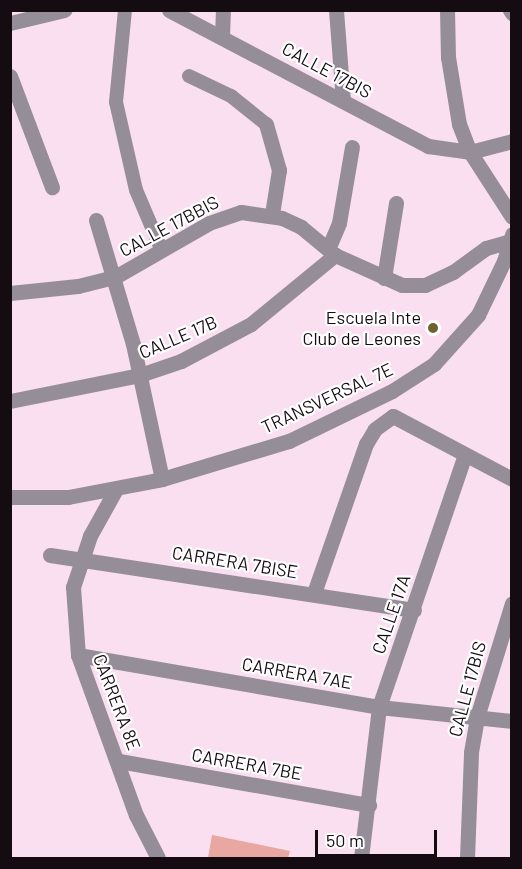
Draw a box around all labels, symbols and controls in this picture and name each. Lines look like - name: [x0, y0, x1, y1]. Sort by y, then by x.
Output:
- street label: CALLE 17BIS: [279, 37, 375, 103]
- street label: CALLE 17BBIS: [116, 191, 222, 261]
- place label: Escuela Inte Club de Leones: [303, 307, 421, 350]
- street label: CALLE 17B: [136, 311, 220, 363]
- marker: Escuela Inte Club de Leones: [426, 321, 440, 335]
- street label: TRANSVERSAL 7E: [258, 358, 396, 438]
- street label: CARRERA 7BISE: [171, 541, 299, 583]
- street label: CALLE 17A: [367, 571, 415, 657]
- street label: CALLE 17BIS: [444, 639, 490, 739]
- street label: CARRERA 8E: [89, 651, 145, 753]
- street label: CARRERA 7AE: [240, 653, 354, 693]
- street label: CARRERA 7BE: [190, 744, 304, 784]
- scale bar: [318, 818, 440, 856]
- text: 50 m: [326, 829, 364, 851]

